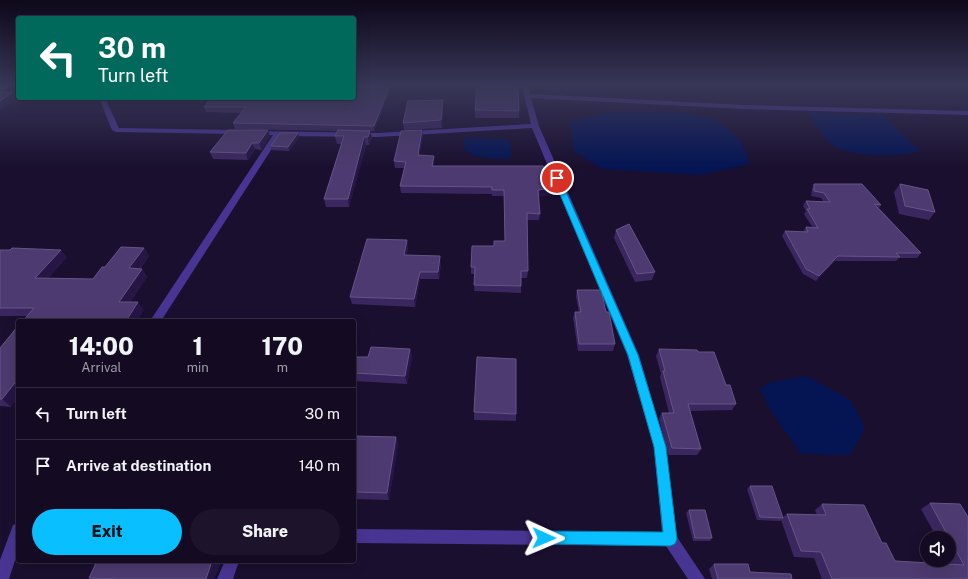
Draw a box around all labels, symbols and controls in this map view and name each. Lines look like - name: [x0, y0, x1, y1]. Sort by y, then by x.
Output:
- text: 30 m: [98, 31, 166, 64]
- icon: left: [32, 32, 84, 84]
- text: Turn left: [98, 65, 168, 86]
- pin: [540, 161, 574, 195]
- icon: arrive: [546, 167, 568, 189]
- text: 14:00: [69, 332, 134, 360]
- text: 1: [193, 332, 203, 360]
- text: 170: [262, 332, 303, 360]
- text: Arrival: [81, 360, 121, 375]
- text: min: [187, 360, 209, 375]
- text: m: [277, 360, 288, 375]
- icon: left: [32, 403, 54, 425]
- text: Turn left: [66, 405, 127, 422]
- text: 30 m: [305, 405, 340, 422]
- icon: arrive: [32, 455, 54, 477]
- text: Arrive at destination: [66, 457, 211, 474]
- text: 140 m: [299, 457, 340, 474]
- button: Exit: [32, 509, 182, 555]
- button: Share: [190, 509, 340, 555]
- position arrow: [523, 517, 565, 559]
- map controls: [920, 531, 956, 567]
- button: sound: [920, 531, 956, 567]

